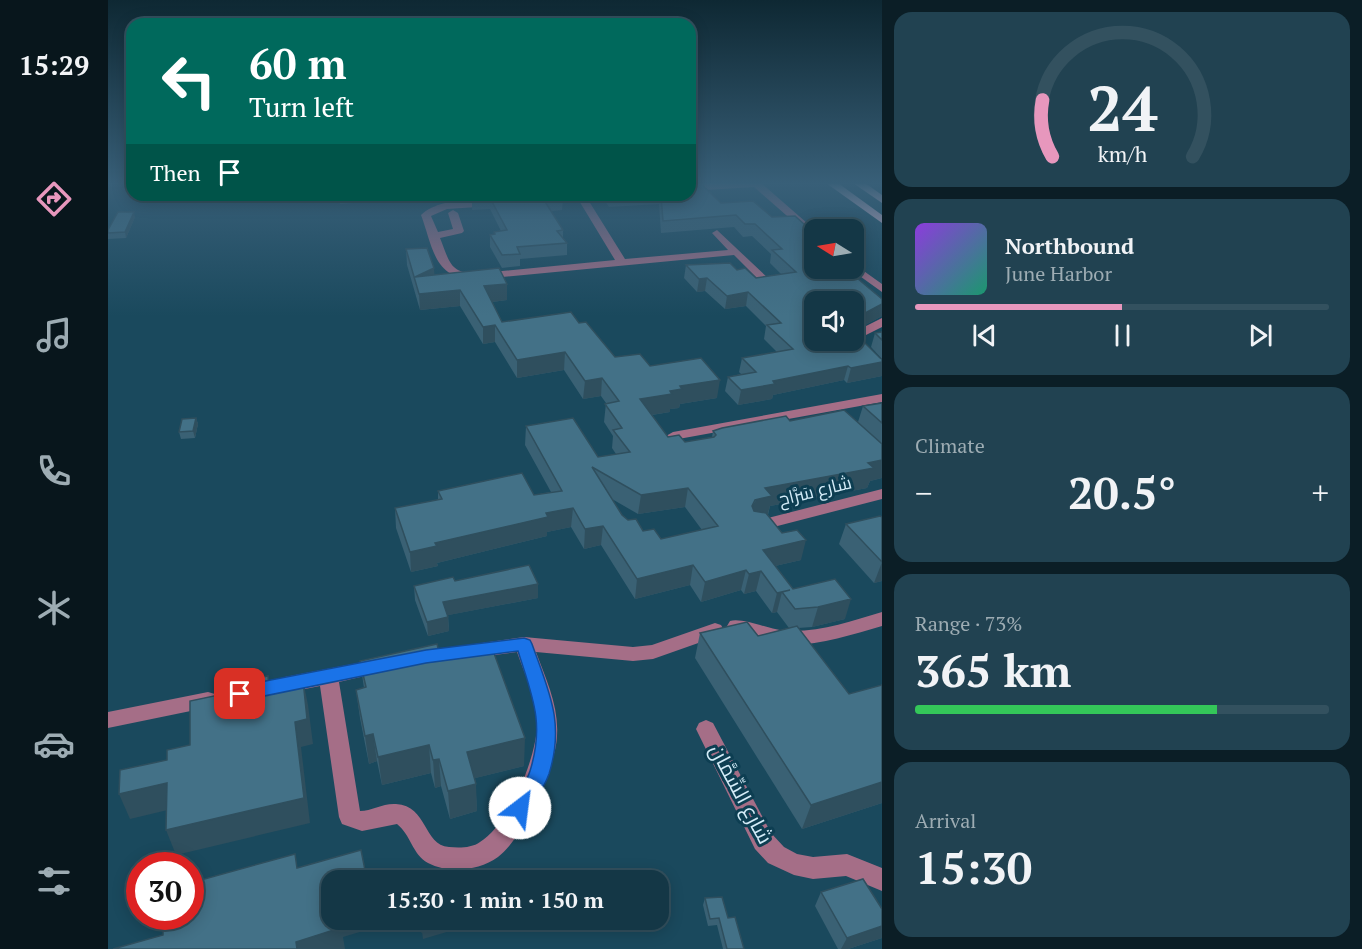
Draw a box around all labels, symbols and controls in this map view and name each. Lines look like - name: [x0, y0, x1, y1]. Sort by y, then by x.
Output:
- text: 60 m: [249, 35, 347, 91]
- icon: left: [150, 42, 228, 120]
- text: 15:29: [19, 47, 89, 83]
- text: 24: [1087, 66, 1157, 149]
- text: Turn left: [249, 89, 354, 125]
- text: km/h: [1097, 140, 1147, 168]
- icon: arrive: [213, 156, 246, 189]
- text: Then: [150, 158, 201, 187]
- icon: directions: [33, 178, 75, 220]
- north arrow: [804, 219, 864, 279]
- map controls: [804, 219, 864, 351]
- text: Northbound: [1005, 231, 1134, 260]
- text: June Harbor: [1005, 260, 1112, 287]
- button: sound: [804, 291, 864, 351]
- icon: music: [33, 314, 75, 356]
- icon: previous: [968, 319, 1001, 352]
- icon: pause: [1106, 319, 1139, 352]
- icon: next: [1244, 319, 1277, 352]
- text: Climate: [915, 432, 985, 459]
- icon: phone: [33, 450, 75, 492]
- text: 20.5°: [1068, 462, 1176, 522]
- street label: شارع سَرَّاح: [776, 469, 854, 512]
- text: −: [915, 471, 933, 514]
- text: +: [1311, 471, 1329, 514]
- icon: climate: [33, 587, 75, 629]
- text: Range · 73%: [915, 610, 1022, 637]
- text: 365 km: [915, 640, 1071, 700]
- pin: [214, 668, 265, 719]
- icon: arrive: [223, 677, 256, 710]
- icon: car: [33, 723, 75, 765]
- street label: شارع السِّمَّان: [703, 739, 780, 849]
- position arrow: [488, 776, 552, 840]
- text: Arrival: [915, 807, 976, 834]
- text: 15:30: [915, 837, 1032, 897]
- speed limit sign: 30: [126, 852, 204, 930]
- icon: filters: [33, 860, 75, 902]
- text: 15:30 · 1 min · 150 m: [386, 885, 604, 914]

